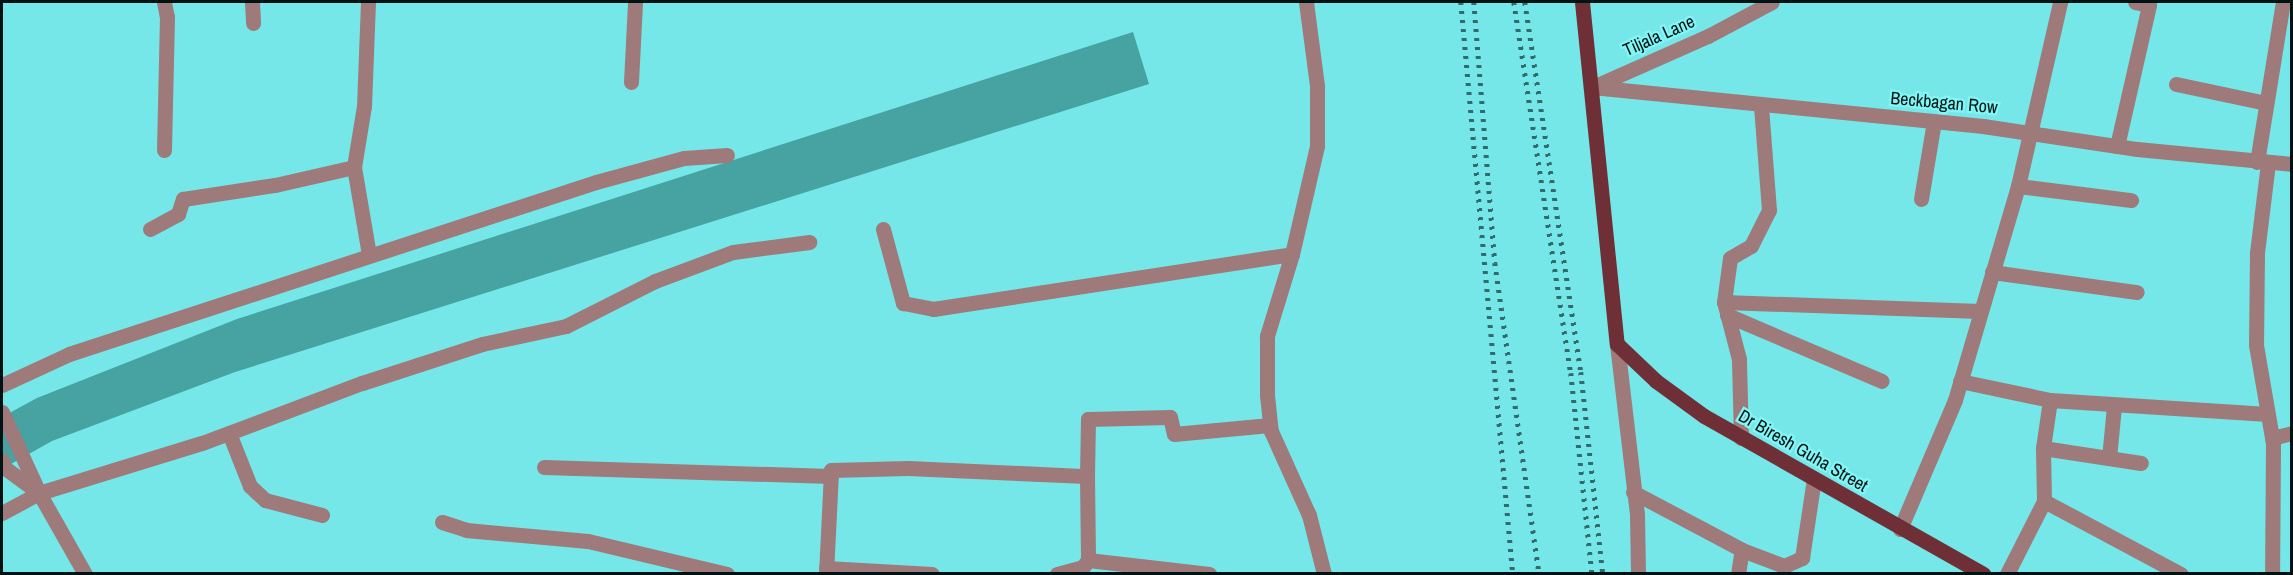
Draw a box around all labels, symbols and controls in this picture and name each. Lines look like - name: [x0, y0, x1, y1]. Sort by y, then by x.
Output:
- street label: Tiljala Lane: [1620, 11, 1698, 61]
- street label: Beckbagan Row: [1890, 88, 1998, 118]
- street label: Dr Biresh Guha Street: [1734, 405, 1872, 497]

